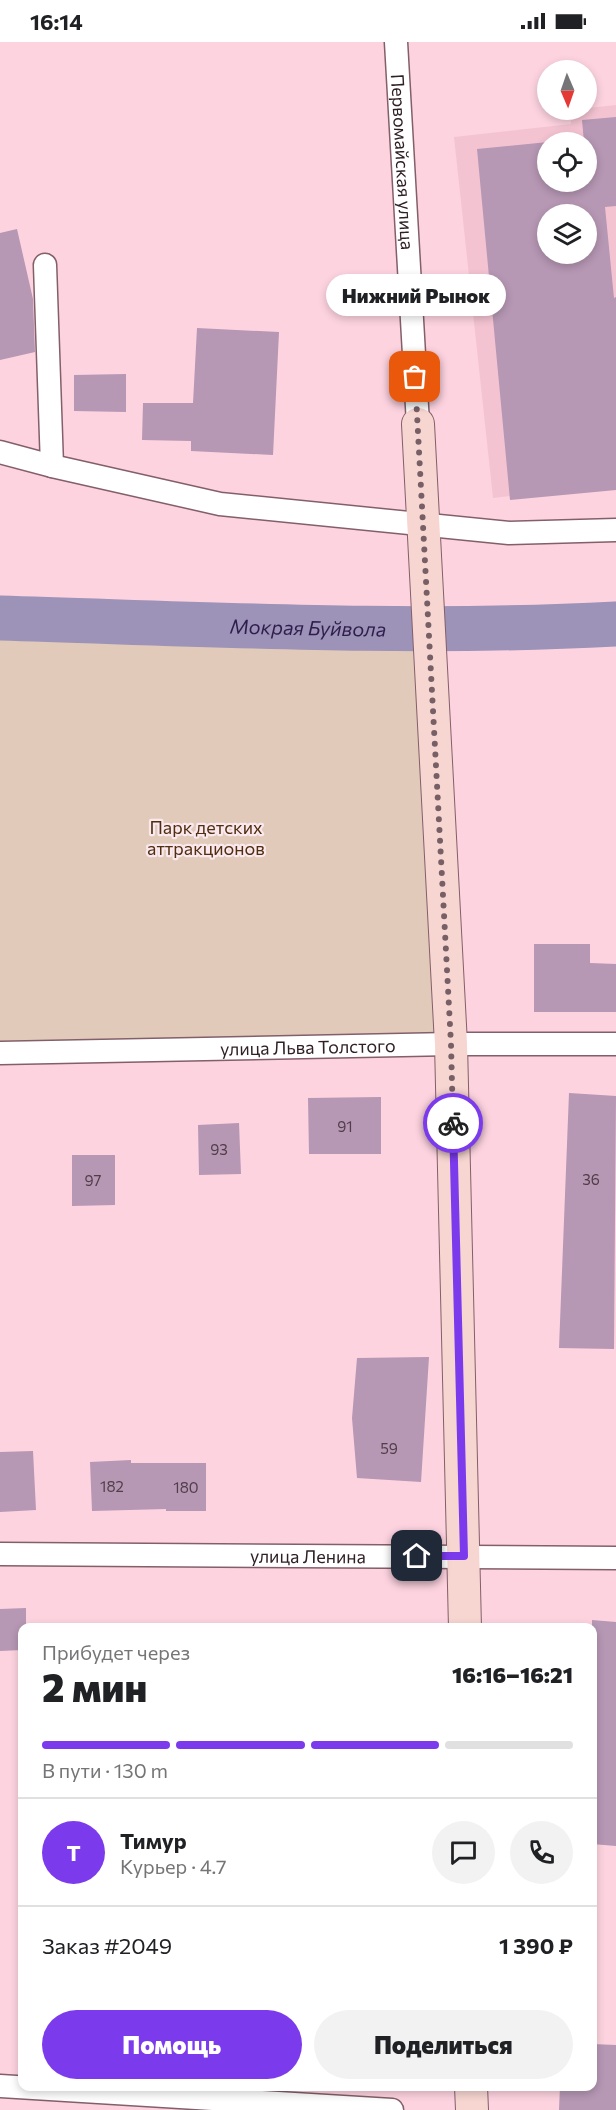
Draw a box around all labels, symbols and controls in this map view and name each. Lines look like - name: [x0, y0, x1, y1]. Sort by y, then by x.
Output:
- text: 16:14: [30, 8, 83, 35]
- north arrow: [537, 60, 597, 120]
- map controls: [537, 60, 597, 264]
- street label: Первомайская улица: [387, 73, 419, 250]
- button: locate: [537, 132, 597, 192]
- button: layers: [537, 204, 597, 264]
- callout: Нижний Рынок: [325, 275, 505, 317]
- text: Нижний Рынок: [342, 283, 490, 307]
- pin: [389, 351, 440, 402]
- icon: bag: [398, 360, 431, 393]
- water label: Мокрая Буйвола: [229, 613, 386, 641]
- park label: Парк детских аттракционов: [147, 816, 265, 859]
- street label: улица Льва Толстого: [220, 1034, 396, 1060]
- courier: [423, 1093, 483, 1153]
- icon: bike: [437, 1107, 470, 1140]
- house number: 91: [337, 1117, 353, 1135]
- house number: 93: [210, 1140, 228, 1158]
- house number: 36: [582, 1170, 600, 1188]
- house number: 97: [85, 1171, 102, 1189]
- house number: 59: [380, 1439, 398, 1457]
- house number: 182: [100, 1477, 124, 1495]
- house number: 180: [173, 1478, 199, 1496]
- pin: [391, 1530, 442, 1581]
- icon: home: [400, 1539, 433, 1572]
- street label: улица Ленина: [250, 1545, 366, 1567]
- text: Прибудет через: [42, 1640, 190, 1664]
- text: 16:16–16:21: [452, 1661, 573, 1688]
- text: 2 мин: [42, 1662, 147, 1710]
- text: В пути · 130 m: [42, 1758, 168, 1782]
- button: chat: [432, 1821, 495, 1884]
- button: phone: [510, 1821, 573, 1884]
- text: Тимур: [120, 1827, 187, 1854]
- text: Т: [66, 1839, 81, 1866]
- text: Курьер · 4.7: [120, 1854, 227, 1878]
- text: Заказ #2049: [42, 1932, 172, 1959]
- text: 1 390 ₽: [499, 1932, 573, 1959]
- button: Помощь: [42, 2010, 302, 2079]
- button: Поделиться: [314, 2010, 573, 2079]

